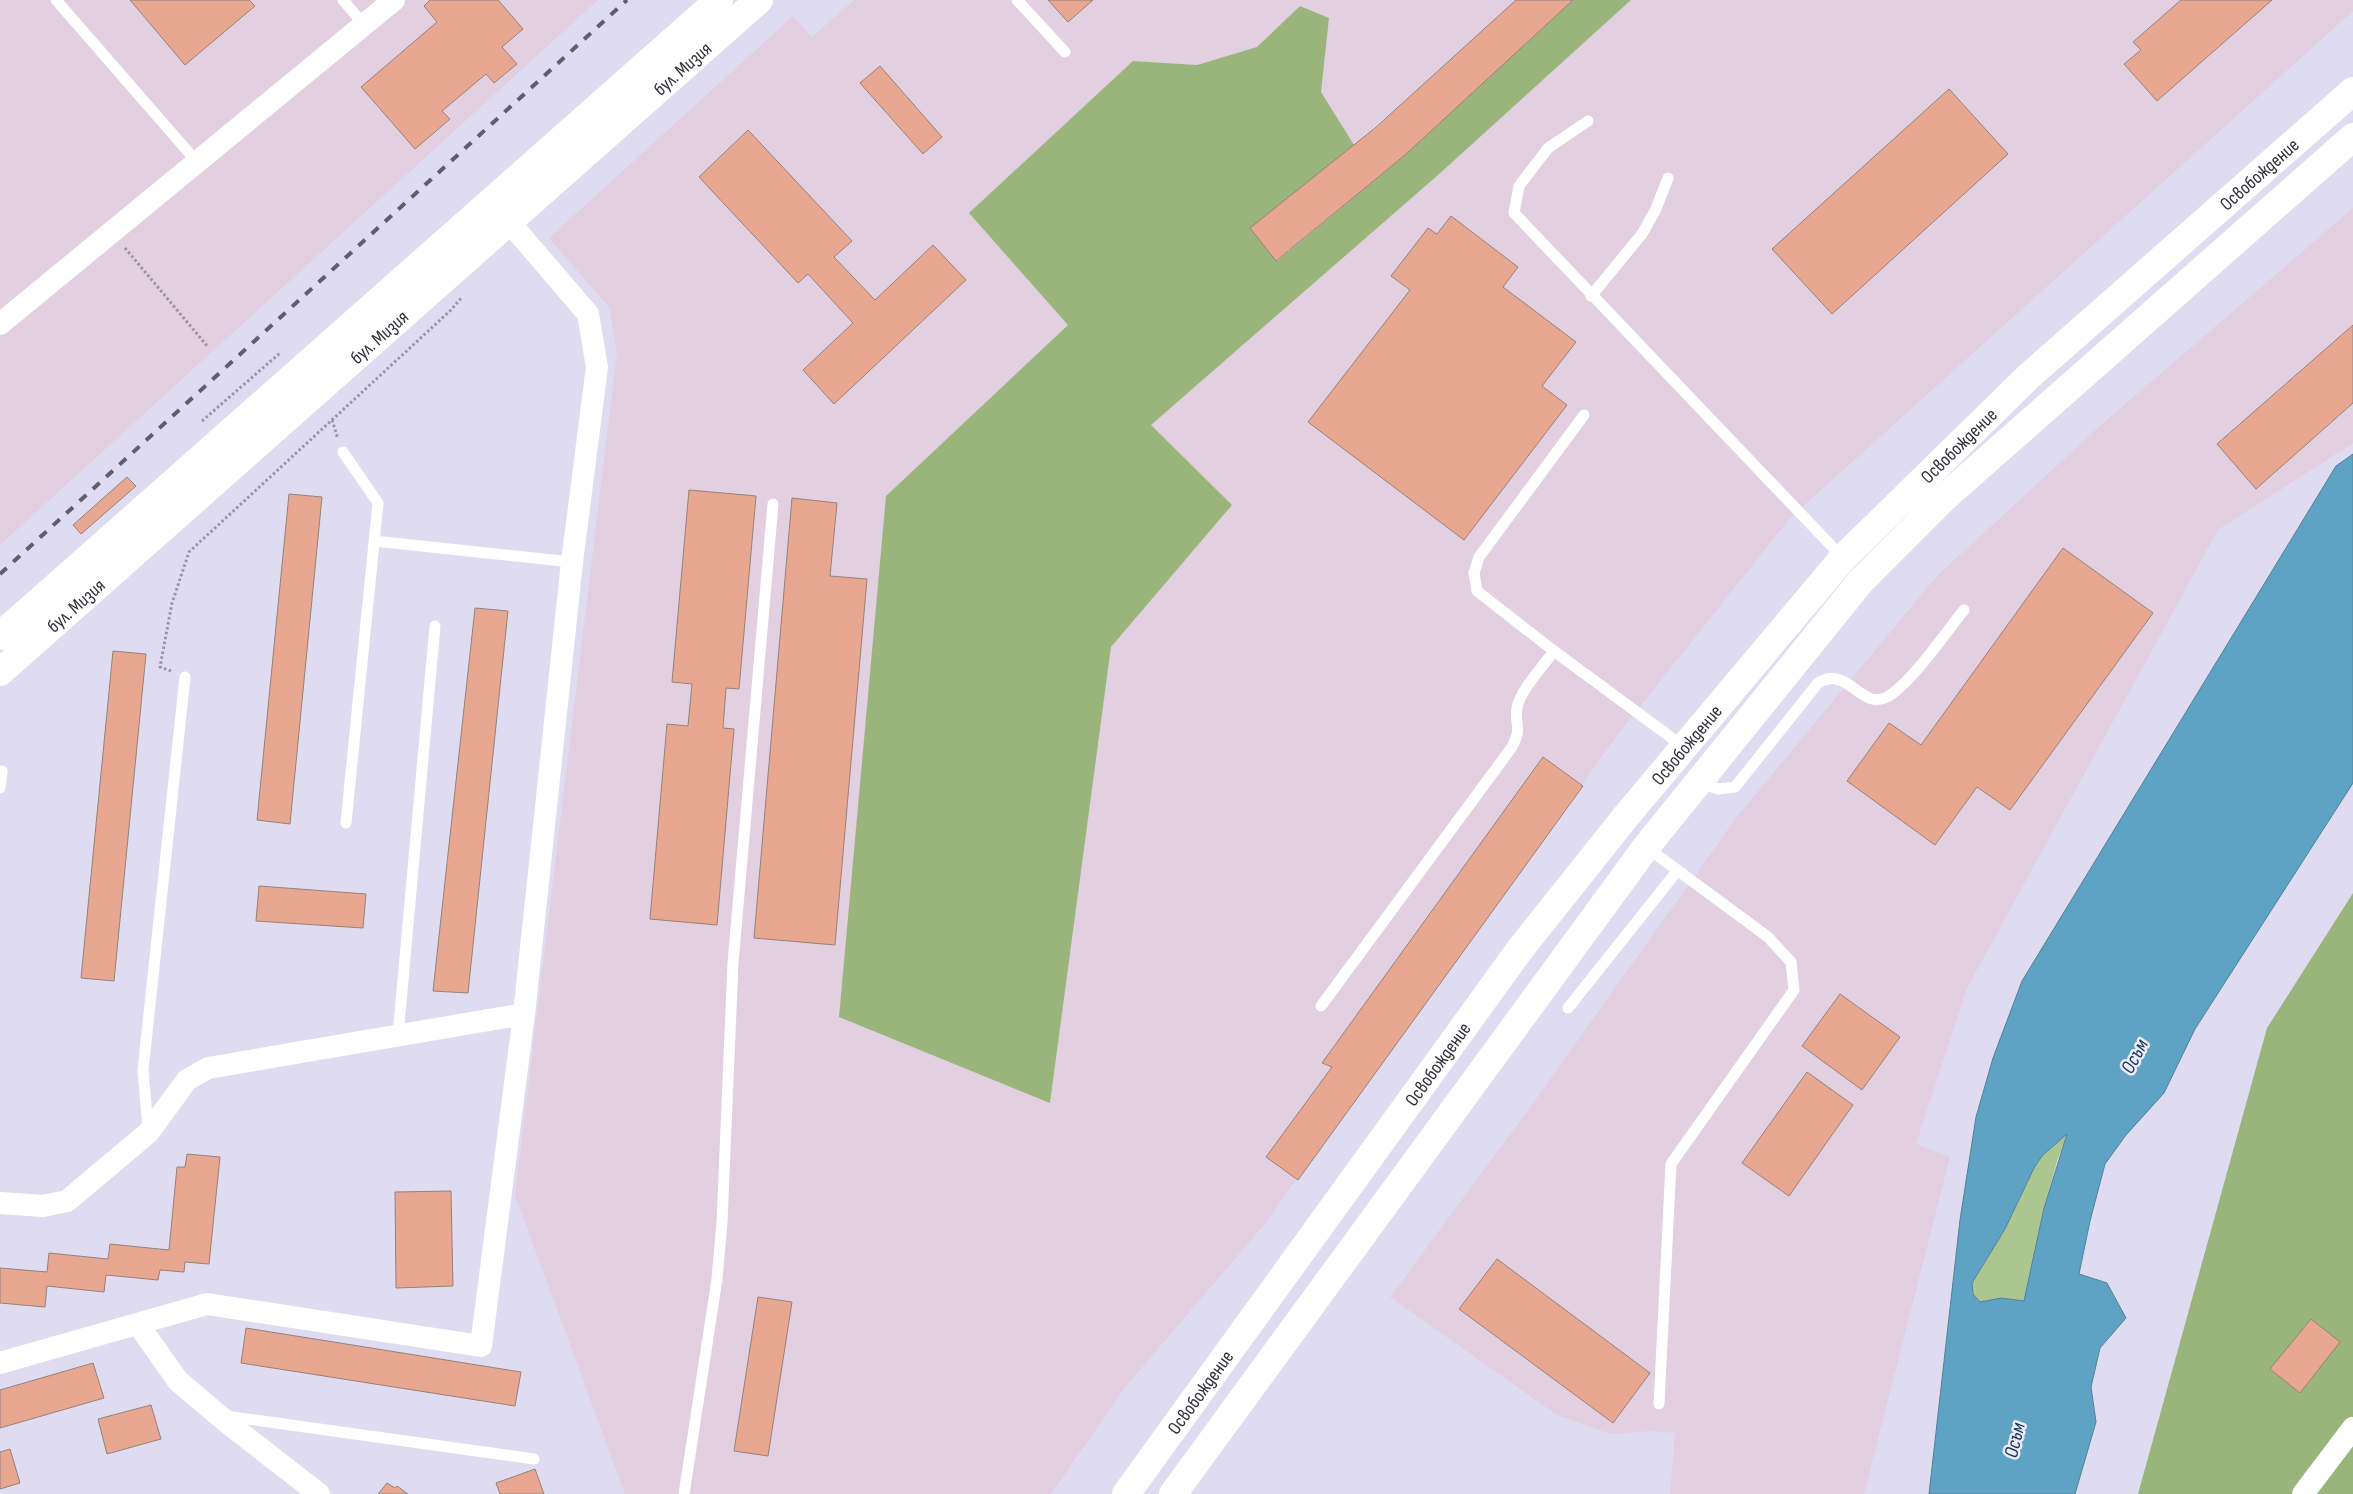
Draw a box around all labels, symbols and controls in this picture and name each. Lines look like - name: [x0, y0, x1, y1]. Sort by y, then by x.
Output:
- street label: бул. Мизия: [649, 37, 717, 101]
- street label: Освобождение: [2216, 134, 2304, 216]
- street label: бул. Мизия: [346, 306, 414, 369]
- street label: Освобождение: [1916, 404, 2002, 489]
- street label: бул. Мизия: [43, 574, 110, 638]
- street label: Освобождение: [1647, 701, 1728, 790]
- street label: Освобождение: [1400, 1018, 1476, 1111]
- water label: Осъм: [2116, 1035, 2154, 1078]
- street label: Освобождение: [1163, 1346, 1239, 1439]
- water label: Осъм: [1999, 1420, 2031, 1460]

